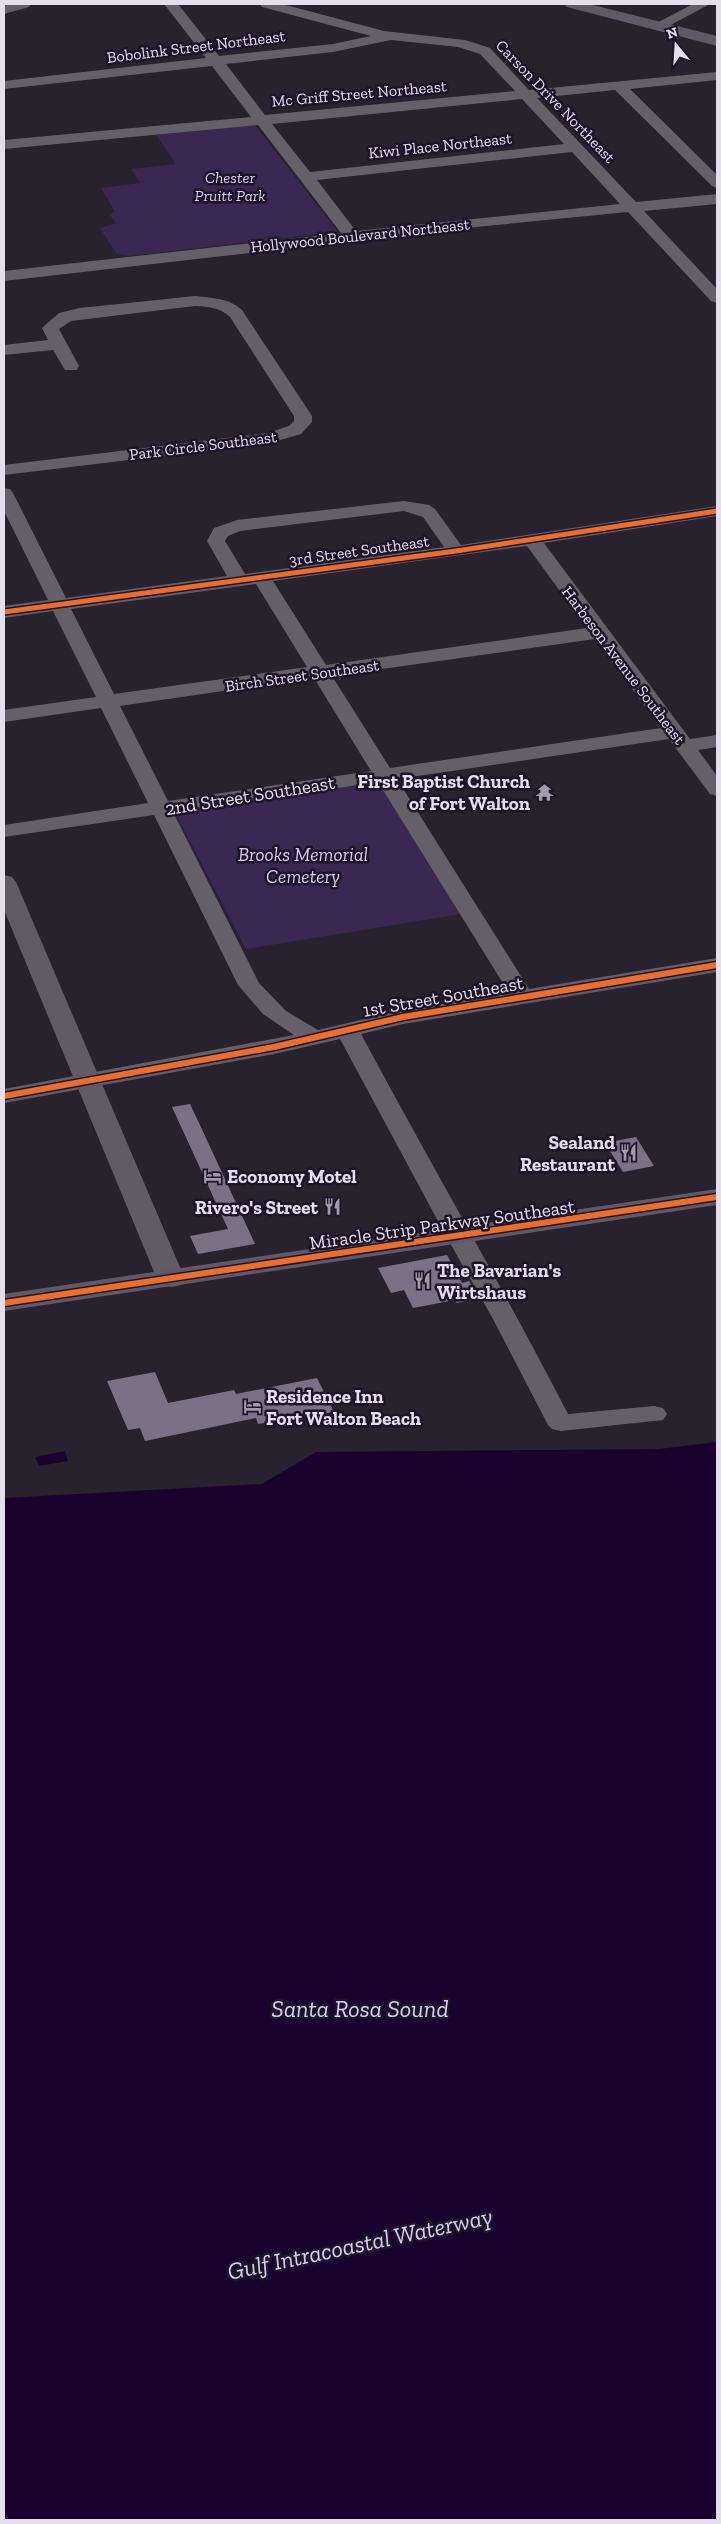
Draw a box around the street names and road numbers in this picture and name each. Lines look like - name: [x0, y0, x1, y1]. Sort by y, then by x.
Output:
- street label: Bobolink Street Northeast: [106, 26, 286, 67]
- street label: Carson Drive Northeast: [492, 36, 619, 167]
- street label: Mc Griff Street Northeast: [271, 76, 447, 111]
- street label: Kiwi Place Northeast: [367, 129, 513, 162]
- street label: Hollywood Boulevard Northeast: [250, 215, 471, 256]
- street label: Park Circle Southeast: [128, 427, 278, 464]
- street label: 3rd Street Southeast: [288, 531, 431, 570]
- street label: Harbeson Avenue Southeast: [558, 582, 689, 748]
- street label: Birch Street Southeast: [224, 655, 380, 696]
- street label: 2nd Street Southeast: [164, 771, 337, 820]
- street label: 1st Street Southeast: [361, 971, 525, 1022]
- street label: Miracle Strip Parkway Southeast: [308, 1194, 576, 1255]

